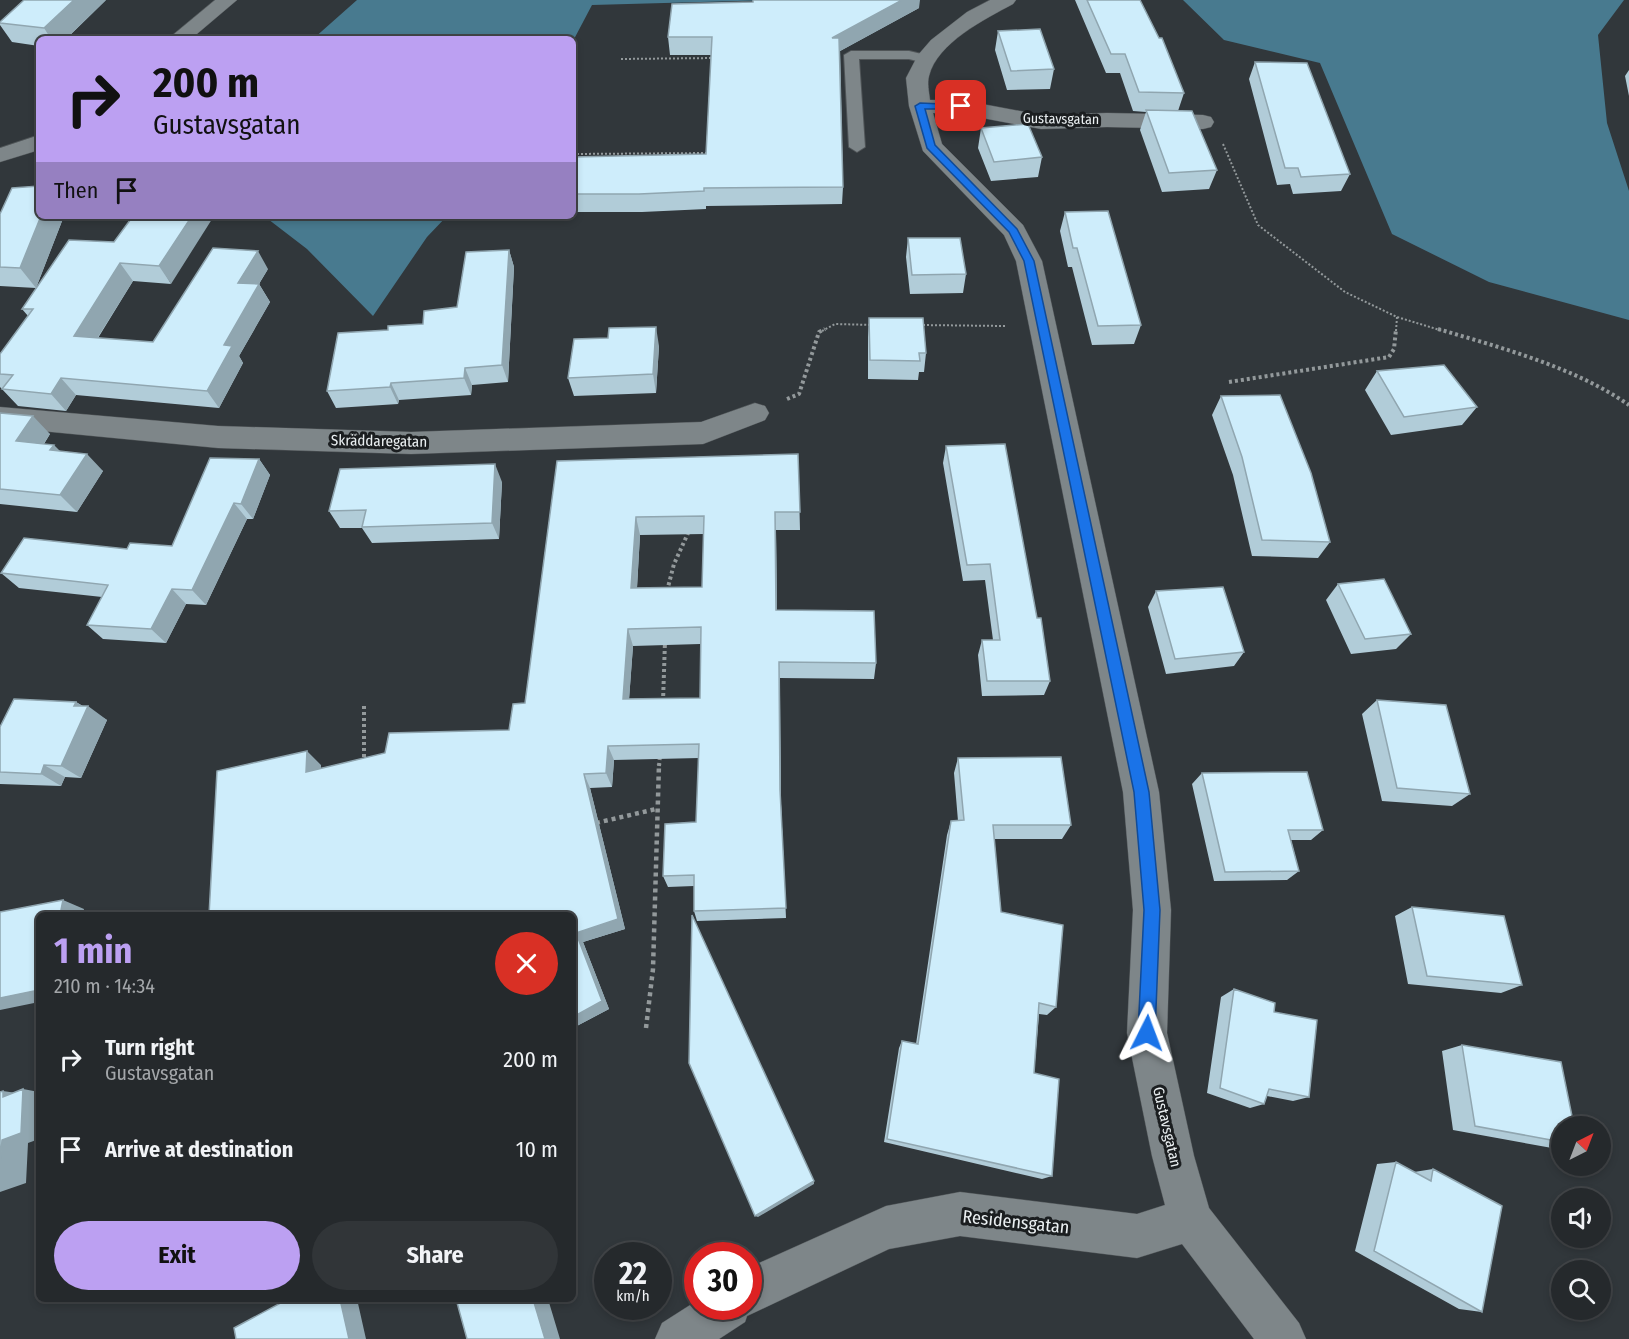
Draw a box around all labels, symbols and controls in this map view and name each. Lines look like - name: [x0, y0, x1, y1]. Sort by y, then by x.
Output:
- text: 200 m: [153, 58, 259, 108]
- icon: right: [54, 60, 132, 138]
- pin: [935, 80, 986, 131]
- icon: arrive: [944, 89, 977, 122]
- text: Gustavsgatan: [153, 109, 300, 141]
- street label: Gustavsgatan: [1023, 110, 1099, 128]
- icon: arrive: [110, 174, 143, 207]
- text: Then: [54, 177, 98, 204]
- street label: Skräddaregatan: [331, 431, 427, 451]
- text: 1 min: [54, 929, 132, 973]
- button: close: [495, 932, 558, 995]
- text: 210 m · 14:34: [54, 974, 155, 998]
- position arrow: [1115, 1001, 1179, 1065]
- text: Turn right: [105, 1034, 194, 1061]
- icon: right: [54, 1043, 87, 1076]
- text: 200 m: [503, 1046, 558, 1073]
- text: Gustavsgatan: [105, 1061, 214, 1085]
- street label: Gustavsgatan: [1149, 1085, 1185, 1169]
- north arrow: [1551, 1116, 1611, 1176]
- map controls: [1551, 1116, 1611, 1320]
- icon: arrive: [54, 1133, 87, 1166]
- text: Arrive at destination: [105, 1136, 293, 1163]
- text: 10 m: [516, 1136, 558, 1163]
- button: sound: [1551, 1188, 1611, 1248]
- street label: Residensgatan: [961, 1205, 1071, 1239]
- button: Exit: [54, 1221, 300, 1290]
- button: Share: [312, 1221, 558, 1290]
- speed limit sign: 30: [684, 1242, 762, 1320]
- text: 22: [619, 1256, 647, 1292]
- button: search: [1551, 1260, 1611, 1320]
- text: km/h: [616, 1287, 650, 1305]

